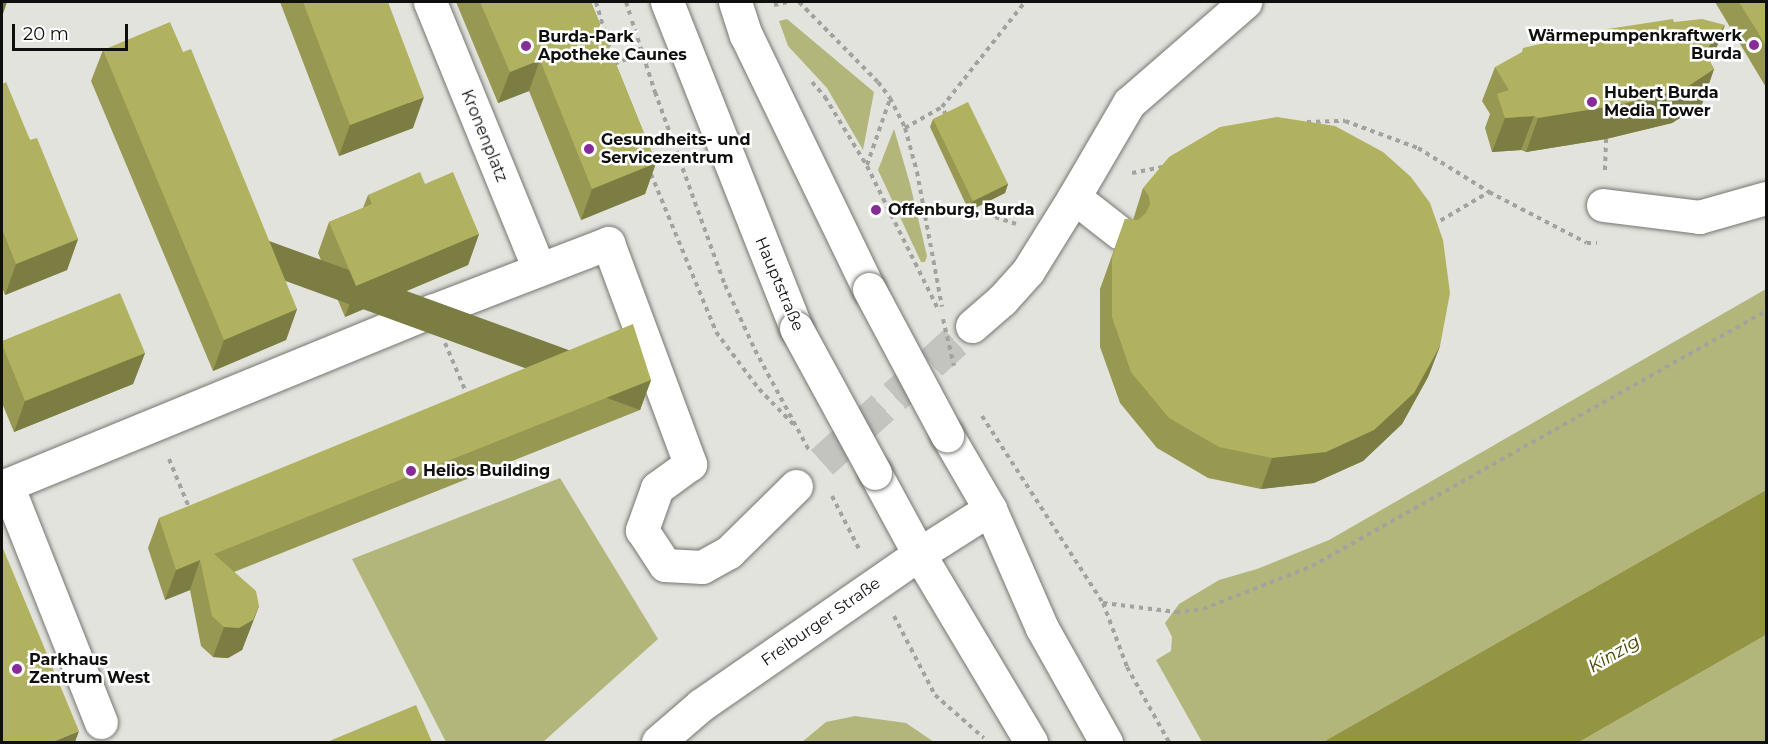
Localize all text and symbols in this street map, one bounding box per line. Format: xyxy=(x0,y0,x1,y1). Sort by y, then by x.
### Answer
scale bar xyxy=(15,12,130,50)
text: 20 m xyxy=(23,23,69,45)
place label: Wärmepumpenkraftwerk Burda xyxy=(1528,26,1742,64)
place label: Burda-Park Apotheke Caunes xyxy=(538,27,687,65)
marker: Wärmepumpenkraftwerk Burda xyxy=(1747,38,1761,52)
marker: Burda-Park Apotheke Caunes xyxy=(519,39,533,53)
place label: Hubert Burda Media Tower xyxy=(1604,83,1719,121)
street label: Kronenplatz xyxy=(457,87,511,185)
marker: Hubert Burda Media Tower xyxy=(1585,95,1599,109)
place label: Gesundheits- und Servicezentrum xyxy=(601,130,750,168)
marker: Gesundheits- und Servicezentrum xyxy=(582,142,596,156)
place label: Offenburg, Burda xyxy=(888,200,1035,220)
marker: Offenburg, Burda xyxy=(869,203,883,217)
street label: Hauptstraße xyxy=(751,234,807,334)
place label: Helios Building xyxy=(423,461,550,481)
marker: Helios Building xyxy=(404,464,418,478)
street label: Freiburger Straße xyxy=(758,574,884,670)
water label: Kinzig xyxy=(1584,631,1644,677)
place label: Parkhaus Zentrum West xyxy=(29,650,150,688)
marker: Parkhaus Zentrum West xyxy=(10,662,24,676)

